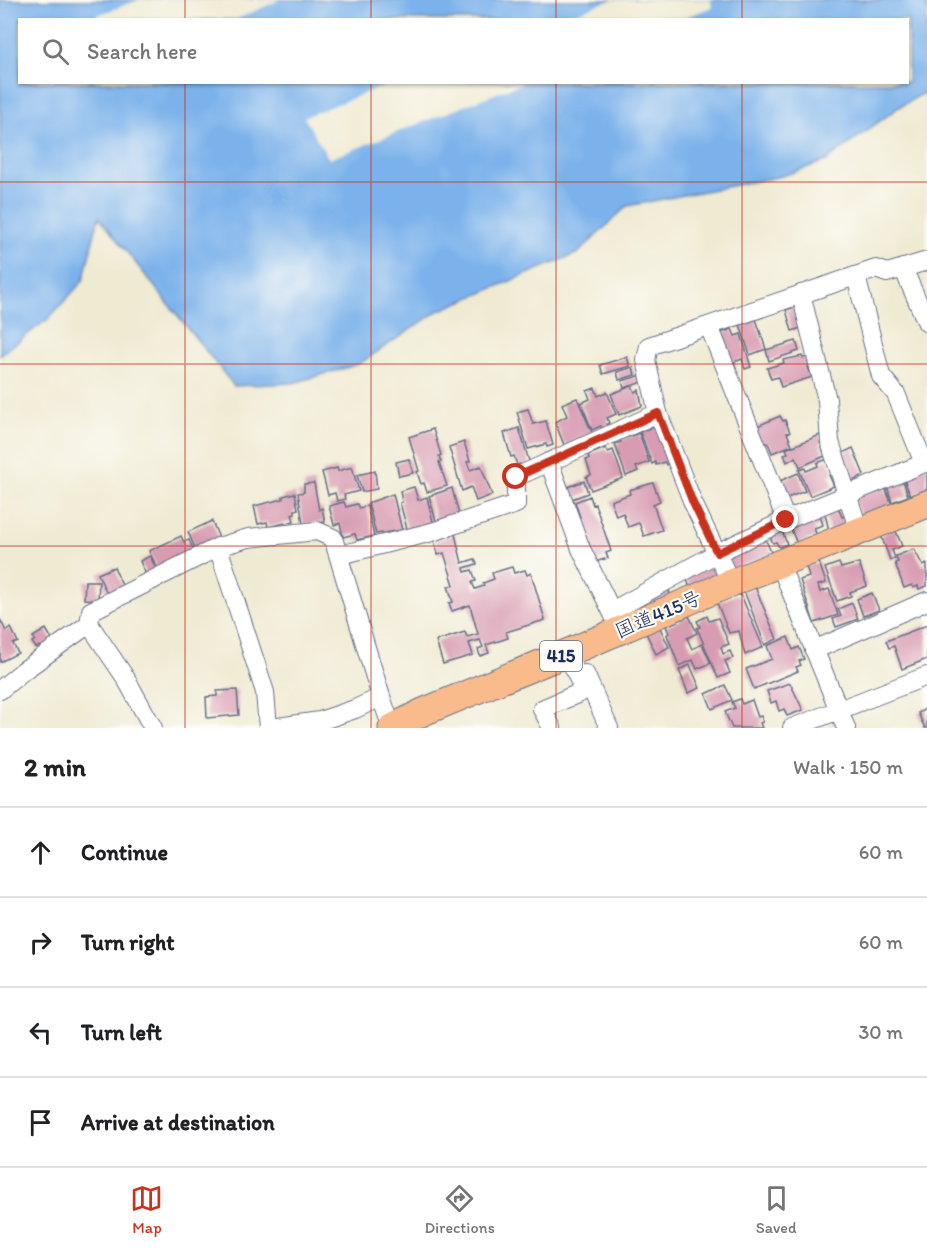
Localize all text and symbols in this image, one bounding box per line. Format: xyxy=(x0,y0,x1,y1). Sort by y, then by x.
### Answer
search box xyxy=(18,18,909,84)
icon: search xyxy=(39,35,72,68)
text: Search here xyxy=(87,38,197,65)
route start xyxy=(502,463,528,489)
route end xyxy=(772,506,798,532)
street label: 国道415号 xyxy=(611,585,705,643)
road number: 415 xyxy=(540,641,582,671)
text: 2 min xyxy=(24,751,86,783)
text: Walk · 150 m xyxy=(793,755,903,779)
icon: ahead xyxy=(24,836,57,869)
text: Continue xyxy=(81,839,168,866)
text: 60 m xyxy=(859,840,903,864)
icon: right xyxy=(24,926,57,959)
text: Turn right xyxy=(81,929,175,956)
text: 60 m xyxy=(859,930,903,954)
icon: left xyxy=(24,1016,57,1049)
text: Turn left xyxy=(81,1019,162,1046)
text: 30 m xyxy=(858,1020,903,1044)
icon: arrive xyxy=(24,1106,57,1139)
text: Arrive at destination xyxy=(81,1109,275,1136)
tab: Map xyxy=(130,1182,163,1237)
tab: Directions xyxy=(424,1182,495,1237)
tab: Saved xyxy=(756,1182,797,1237)

